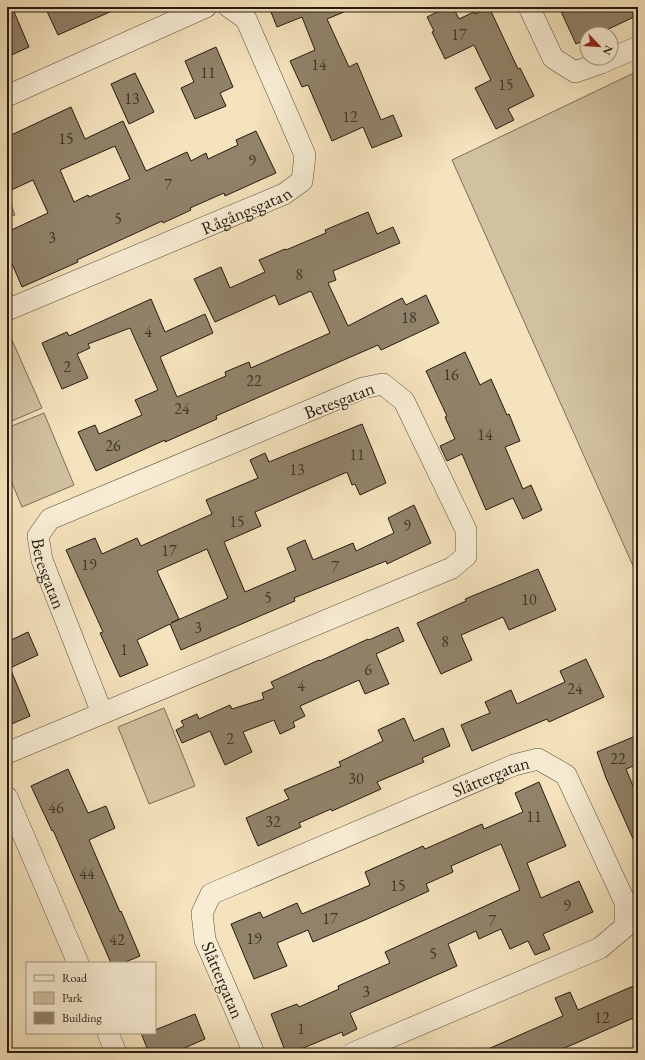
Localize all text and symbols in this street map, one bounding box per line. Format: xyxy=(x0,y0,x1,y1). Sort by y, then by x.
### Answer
house number: 17 xyxy=(451,24,467,45)
north arrow xyxy=(579,26,619,66)
text: N xyxy=(600,43,616,57)
house number: 14 xyxy=(311,54,327,75)
house number: 11 xyxy=(200,62,216,83)
house number: 15 xyxy=(498,74,514,95)
house number: 13 xyxy=(124,88,140,109)
house number: 12 xyxy=(342,106,358,127)
house number: 15 xyxy=(58,128,74,149)
house number: 9 xyxy=(248,150,256,171)
house number: 7 xyxy=(164,174,172,195)
street label: Rågångsgatan xyxy=(197,181,296,239)
house number: 5 xyxy=(114,208,122,229)
house number: 3 xyxy=(48,227,56,248)
house number: 8 xyxy=(295,264,303,285)
house number: 18 xyxy=(401,307,417,328)
house number: 4 xyxy=(144,321,152,342)
house number: 2 xyxy=(63,356,71,377)
house number: 16 xyxy=(443,364,459,385)
house number: 22 xyxy=(246,370,262,391)
street label: Betesgatan xyxy=(301,376,378,424)
house number: 24 xyxy=(174,398,190,419)
house number: 14 xyxy=(477,424,493,445)
house number: 26 xyxy=(105,435,121,456)
house number: 11 xyxy=(349,444,365,465)
house number: 13 xyxy=(289,459,305,480)
house number: 15 xyxy=(229,511,245,532)
house number: 9 xyxy=(403,515,411,536)
street label: Betesgatan xyxy=(27,536,72,613)
house number: 17 xyxy=(161,540,177,561)
house number: 19 xyxy=(81,554,97,575)
house number: 7 xyxy=(331,556,339,577)
house number: 5 xyxy=(264,587,272,608)
house number: 10 xyxy=(521,589,537,610)
house number: 3 xyxy=(194,617,202,638)
house number: 8 xyxy=(441,631,449,652)
house number: 1 xyxy=(120,639,128,660)
house number: 6 xyxy=(364,659,372,680)
house number: 4 xyxy=(297,675,305,696)
house number: 24 xyxy=(567,678,583,699)
house number: 2 xyxy=(226,728,234,749)
house number: 22 xyxy=(610,748,626,769)
street label: Slåttergatan xyxy=(448,750,532,802)
house number: 30 xyxy=(348,768,364,789)
house number: 46 xyxy=(48,797,64,818)
house number: 11 xyxy=(526,806,542,827)
house number: 32 xyxy=(265,811,281,832)
house number: 44 xyxy=(79,863,95,884)
house number: 15 xyxy=(390,875,406,896)
house number: 9 xyxy=(563,895,571,916)
house number: 17 xyxy=(322,908,338,929)
house number: 7 xyxy=(488,910,496,931)
house number: 19 xyxy=(246,928,262,949)
house number: 42 xyxy=(109,929,125,950)
street label: Slåttergatan xyxy=(196,938,250,1022)
house number: 5 xyxy=(429,943,437,964)
legend xyxy=(26,962,156,1034)
text: Road xyxy=(62,970,88,986)
house number: 3 xyxy=(362,981,370,1002)
text: Park xyxy=(62,990,83,1006)
house number: 12 xyxy=(594,1007,610,1028)
text: Building xyxy=(62,1010,103,1026)
house number: 1 xyxy=(297,1018,305,1039)

